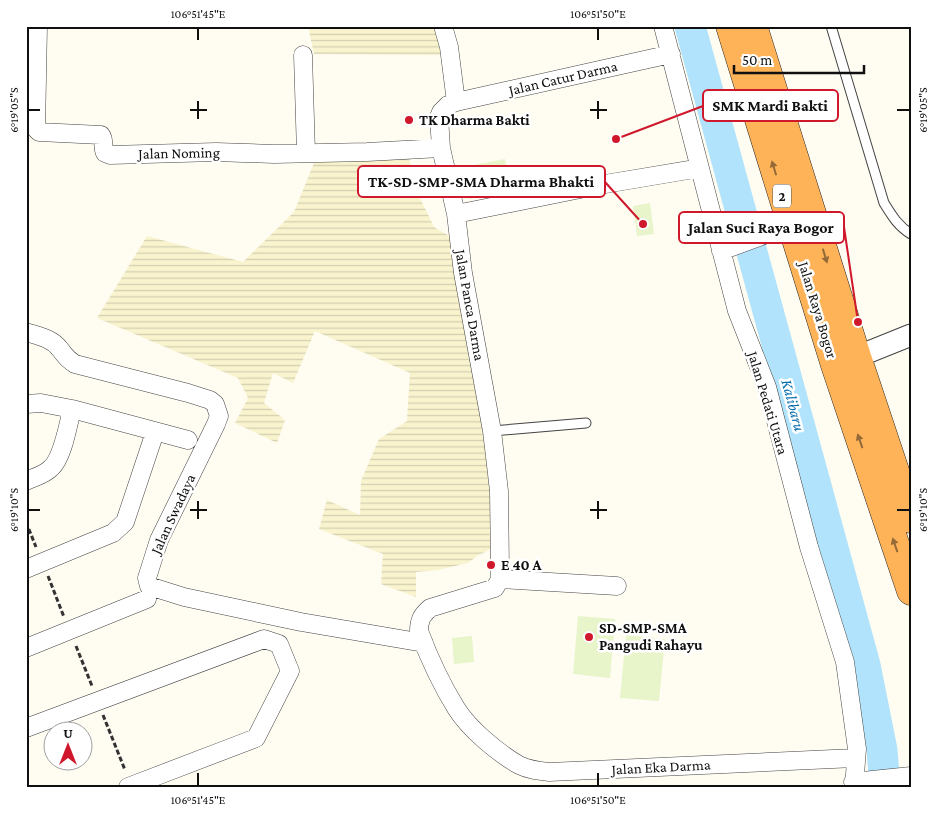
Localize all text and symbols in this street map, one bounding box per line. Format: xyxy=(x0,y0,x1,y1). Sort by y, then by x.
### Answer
text: 106°51'45"E xyxy=(171,7,226,21)
text: 106°51'50"E xyxy=(570,7,626,21)
scale bar xyxy=(734,42,864,74)
text: 50 m xyxy=(742,52,772,68)
street label: Jalan Catur Darma xyxy=(505,58,619,100)
text: 6°19'05"S xyxy=(7,87,21,133)
text: 6°19'05"S xyxy=(916,87,930,133)
callout: SMK Mardi Bakti xyxy=(703,90,838,121)
text: SMK Mardi Bakti xyxy=(712,97,828,114)
place label: TK Dharma Bakti xyxy=(419,112,530,128)
marker: TK Dharma Bakti xyxy=(403,114,415,126)
street label: Jalan Noming xyxy=(136,144,220,163)
one-way arrow xyxy=(770,161,777,176)
callout: TK-SD-SMP-SMA Dharma Bhakti xyxy=(358,166,605,197)
text: TK-SD-SMP-SMA Dharma Bhakti xyxy=(368,173,595,190)
road number: 2 xyxy=(773,185,791,208)
callout: Jalan Suci Raya Bogor xyxy=(679,212,844,243)
text: Jalan Suci Raya Bogor xyxy=(686,219,835,236)
street label: Jalan Panca Darma xyxy=(451,246,488,362)
one-way arrow xyxy=(822,249,830,264)
street label: Jalan Raya Bogor xyxy=(794,258,841,361)
street label: Jalan Pedati Utara xyxy=(743,348,791,457)
water label: Kalibaru xyxy=(778,377,809,433)
one-way arrow xyxy=(856,433,863,448)
street label: Jalan Swadaya xyxy=(147,471,199,559)
text: 6°19'10"S xyxy=(7,488,21,532)
text: 6°19'10"S xyxy=(916,488,930,532)
one-way arrow xyxy=(891,537,898,552)
place label: E 40 A xyxy=(501,557,542,573)
marker: E 40 A xyxy=(485,559,497,571)
place label: SD-SMP-SMA Pangudi Rahayu xyxy=(599,620,703,653)
marker: SD-SMP-SMA Pangudi Rahayu xyxy=(583,631,595,643)
north arrow xyxy=(42,720,92,770)
text: U xyxy=(63,725,73,741)
street label: Jalan Eka Darma xyxy=(609,756,711,779)
text: 106°51'45"E xyxy=(171,793,226,807)
text: 106°51'50"E xyxy=(570,793,626,807)

